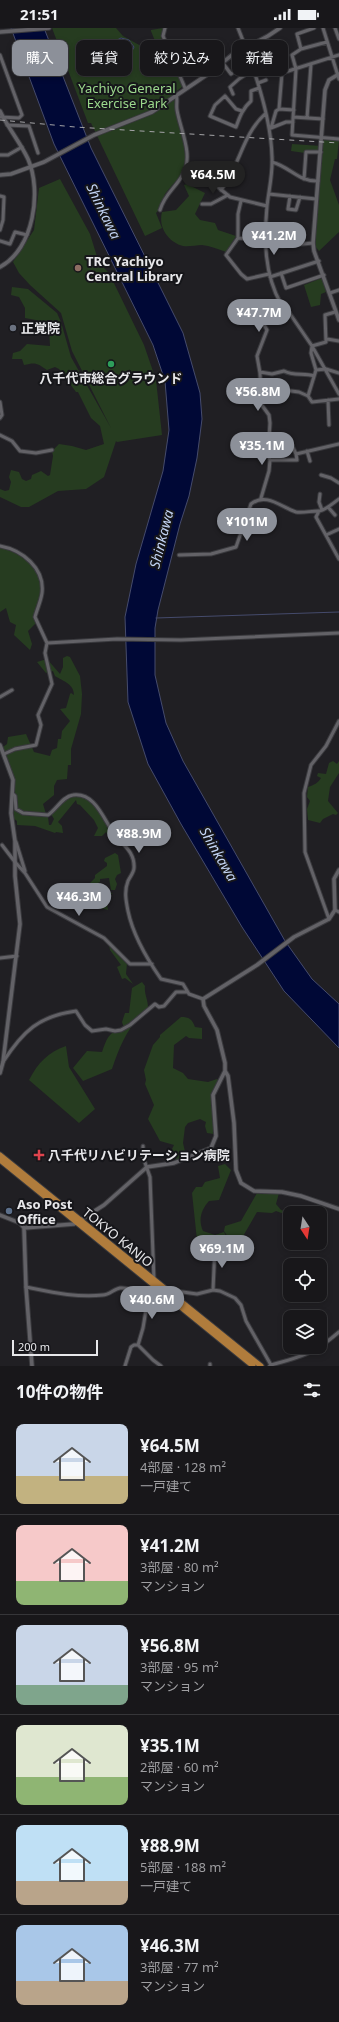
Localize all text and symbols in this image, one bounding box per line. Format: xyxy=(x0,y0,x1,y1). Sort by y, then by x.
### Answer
text: 21:51 xyxy=(20,4,59,24)
chip: 購入 xyxy=(12,40,68,76)
chip: 賃貸 xyxy=(76,40,132,76)
chip: 絞り込み xyxy=(140,40,224,76)
chip: 新着 xyxy=(232,40,288,76)
park label: Yachiyo General Exercise Park xyxy=(78,79,176,112)
pin: ¥64.5M xyxy=(180,161,246,195)
text: ¥64.5M xyxy=(190,165,236,183)
water label: Shinkawa xyxy=(82,180,126,242)
pin: ¥41.2M xyxy=(241,222,307,256)
text: ¥41.2M xyxy=(251,226,297,244)
place label: TRC Yachiyo Central Library xyxy=(86,252,183,285)
marker: TRC Yachiyo Central Library xyxy=(73,263,83,273)
pin: ¥47.7M xyxy=(226,299,292,333)
text: ¥47.7M xyxy=(236,303,282,321)
place label: 正覚院 xyxy=(21,319,60,337)
marker: 正覚院 xyxy=(8,323,18,333)
marker: 八千代市総合グラウンド xyxy=(106,359,116,369)
place label: 八千代市総合グラウンド xyxy=(39,369,183,387)
pin: ¥56.8M xyxy=(225,378,291,412)
text: ¥56.8M xyxy=(235,382,281,400)
pin: ¥35.1M xyxy=(229,432,295,466)
text: ¥35.1M xyxy=(239,436,285,454)
water label: Shinkawa xyxy=(145,508,177,570)
pin: ¥101M xyxy=(219,508,275,542)
text: ¥101M xyxy=(226,512,268,530)
pin: ¥88.9M xyxy=(106,820,172,854)
water label: Shinkawa xyxy=(196,823,242,885)
text: ¥88.9M xyxy=(116,824,162,842)
pin: ¥46.3M xyxy=(46,883,112,917)
text: ¥46.3M xyxy=(56,887,102,905)
place label: 八千代リハビリテーション病院 xyxy=(48,1146,230,1164)
marker: 八千代リハビリテーション病院 xyxy=(33,1149,45,1161)
place label: Aso Post Office xyxy=(17,1195,73,1228)
street label: TOKYO KANJO xyxy=(79,1203,157,1271)
marker: Aso Post Office xyxy=(4,1206,14,1216)
north arrow xyxy=(283,1206,327,1250)
map controls xyxy=(283,1206,327,1354)
pin: ¥69.1M xyxy=(189,1235,255,1269)
text: ¥69.1M xyxy=(199,1239,245,1257)
button: locate xyxy=(283,1258,327,1302)
pin: ¥40.6M xyxy=(119,1286,185,1320)
text: ¥40.6M xyxy=(129,1290,175,1308)
button: layers xyxy=(283,1310,327,1354)
scale bar xyxy=(12,1338,98,1357)
text: 200 m xyxy=(18,1339,50,1354)
icon: filters xyxy=(301,1379,323,1401)
text: 10件の物件 xyxy=(16,1380,103,1403)
text: ¥64.5M xyxy=(140,1434,200,1457)
icon: home xyxy=(48,1440,96,1488)
text: 4部屋 · 128 m² xyxy=(140,1458,226,1476)
text: 一戸建て xyxy=(140,1477,192,1495)
text: ¥41.2M xyxy=(140,1534,200,1557)
icon: home xyxy=(48,1541,96,1589)
text: 3部屋 · 80 m² xyxy=(140,1558,219,1576)
text: マンション xyxy=(140,1577,205,1595)
text: ¥56.8M xyxy=(140,1634,200,1657)
icon: home xyxy=(48,1641,96,1689)
text: 3部屋 · 95 m² xyxy=(140,1658,219,1676)
text: マンション xyxy=(140,1677,205,1695)
text: ¥35.1M xyxy=(140,1734,200,1757)
icon: home xyxy=(48,1741,96,1789)
text: 2部屋 · 60 m² xyxy=(140,1758,219,1776)
text: マンション xyxy=(140,1777,205,1795)
text: ¥88.9M xyxy=(140,1834,200,1857)
icon: home xyxy=(48,1841,96,1889)
text: 5部屋 · 188 m² xyxy=(140,1858,226,1876)
text: 一戸建て xyxy=(140,1877,192,1895)
text: ¥46.3M xyxy=(140,1934,200,1957)
icon: home xyxy=(48,1941,96,1989)
text: 3部屋 · 77 m² xyxy=(140,1958,219,1976)
text: マンション xyxy=(140,1977,205,1995)

